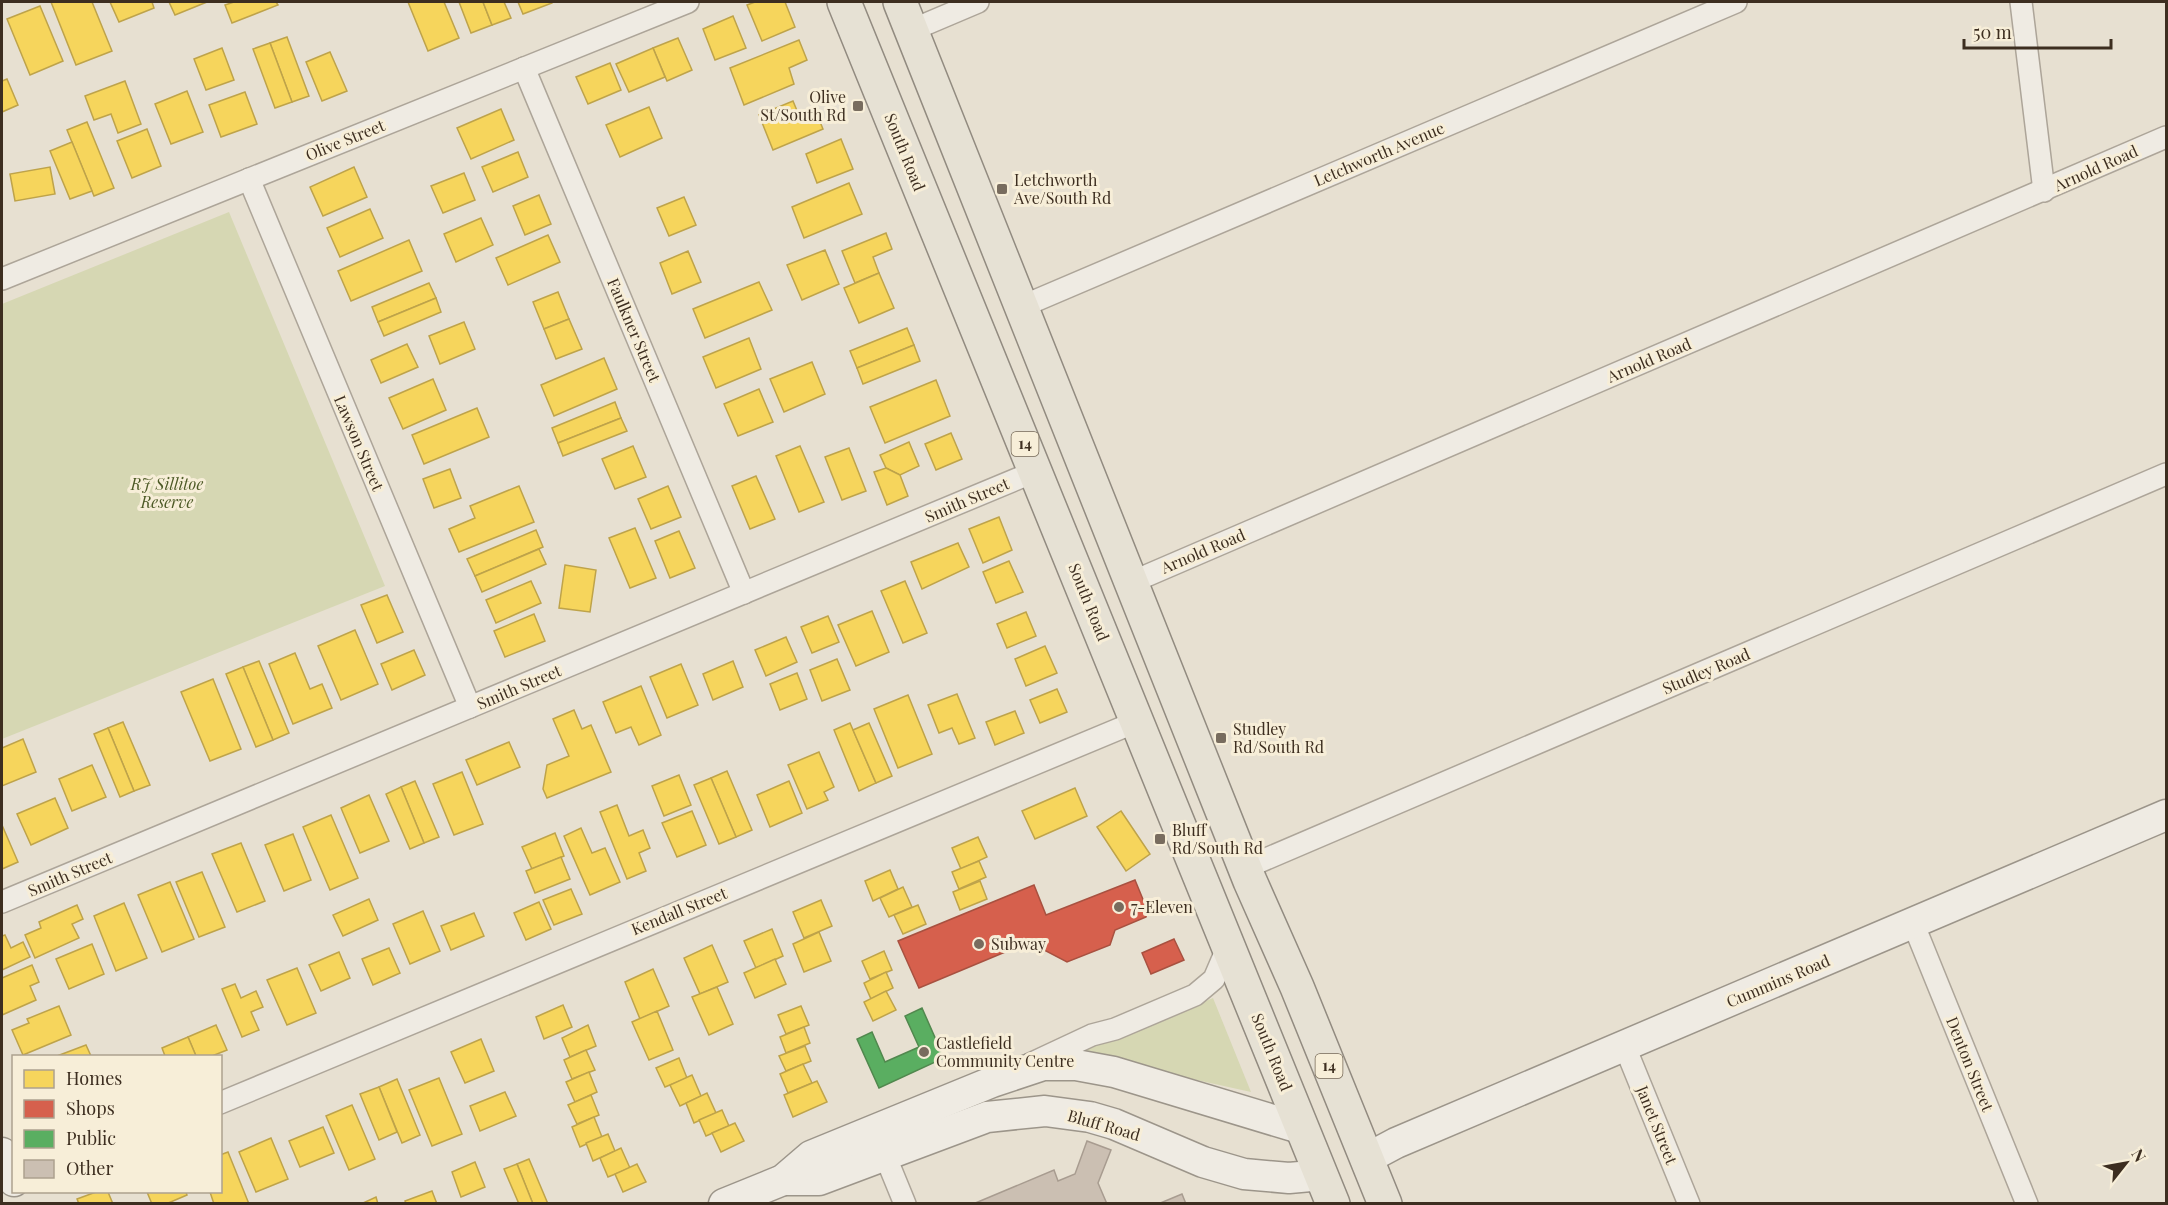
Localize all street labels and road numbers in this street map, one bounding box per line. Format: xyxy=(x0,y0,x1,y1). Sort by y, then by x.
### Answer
street label: South Road xyxy=(880,110,931,194)
street label: Olive Street xyxy=(302,114,388,165)
street label: Letchworth Avenue xyxy=(1310,117,1447,190)
street label: Arnold Road xyxy=(2050,140,2141,196)
street label: Faulkner Street xyxy=(603,275,666,385)
street label: Arnold Road xyxy=(1603,332,1694,387)
street label: Lawson Street xyxy=(330,392,389,494)
road number: 14 xyxy=(1012,432,1038,456)
street label: Smith Street xyxy=(921,472,1012,527)
street label: Arnold Road xyxy=(1157,523,1248,578)
street label: South Road xyxy=(1064,560,1115,644)
street label: Studley Road xyxy=(1659,643,1753,698)
street label: Smith Street xyxy=(473,659,564,714)
street label: Smith Street xyxy=(24,846,115,901)
street label: Kendall Street xyxy=(628,882,730,939)
street label: Cummins Road xyxy=(1723,949,1833,1012)
street label: South Road xyxy=(1247,1010,1298,1094)
street label: Denton Street xyxy=(1942,1013,1999,1114)
road number: 14 xyxy=(1316,1054,1342,1078)
street label: Janet Street xyxy=(1632,1082,1683,1167)
street label: Bluff Road xyxy=(1065,1104,1143,1145)

